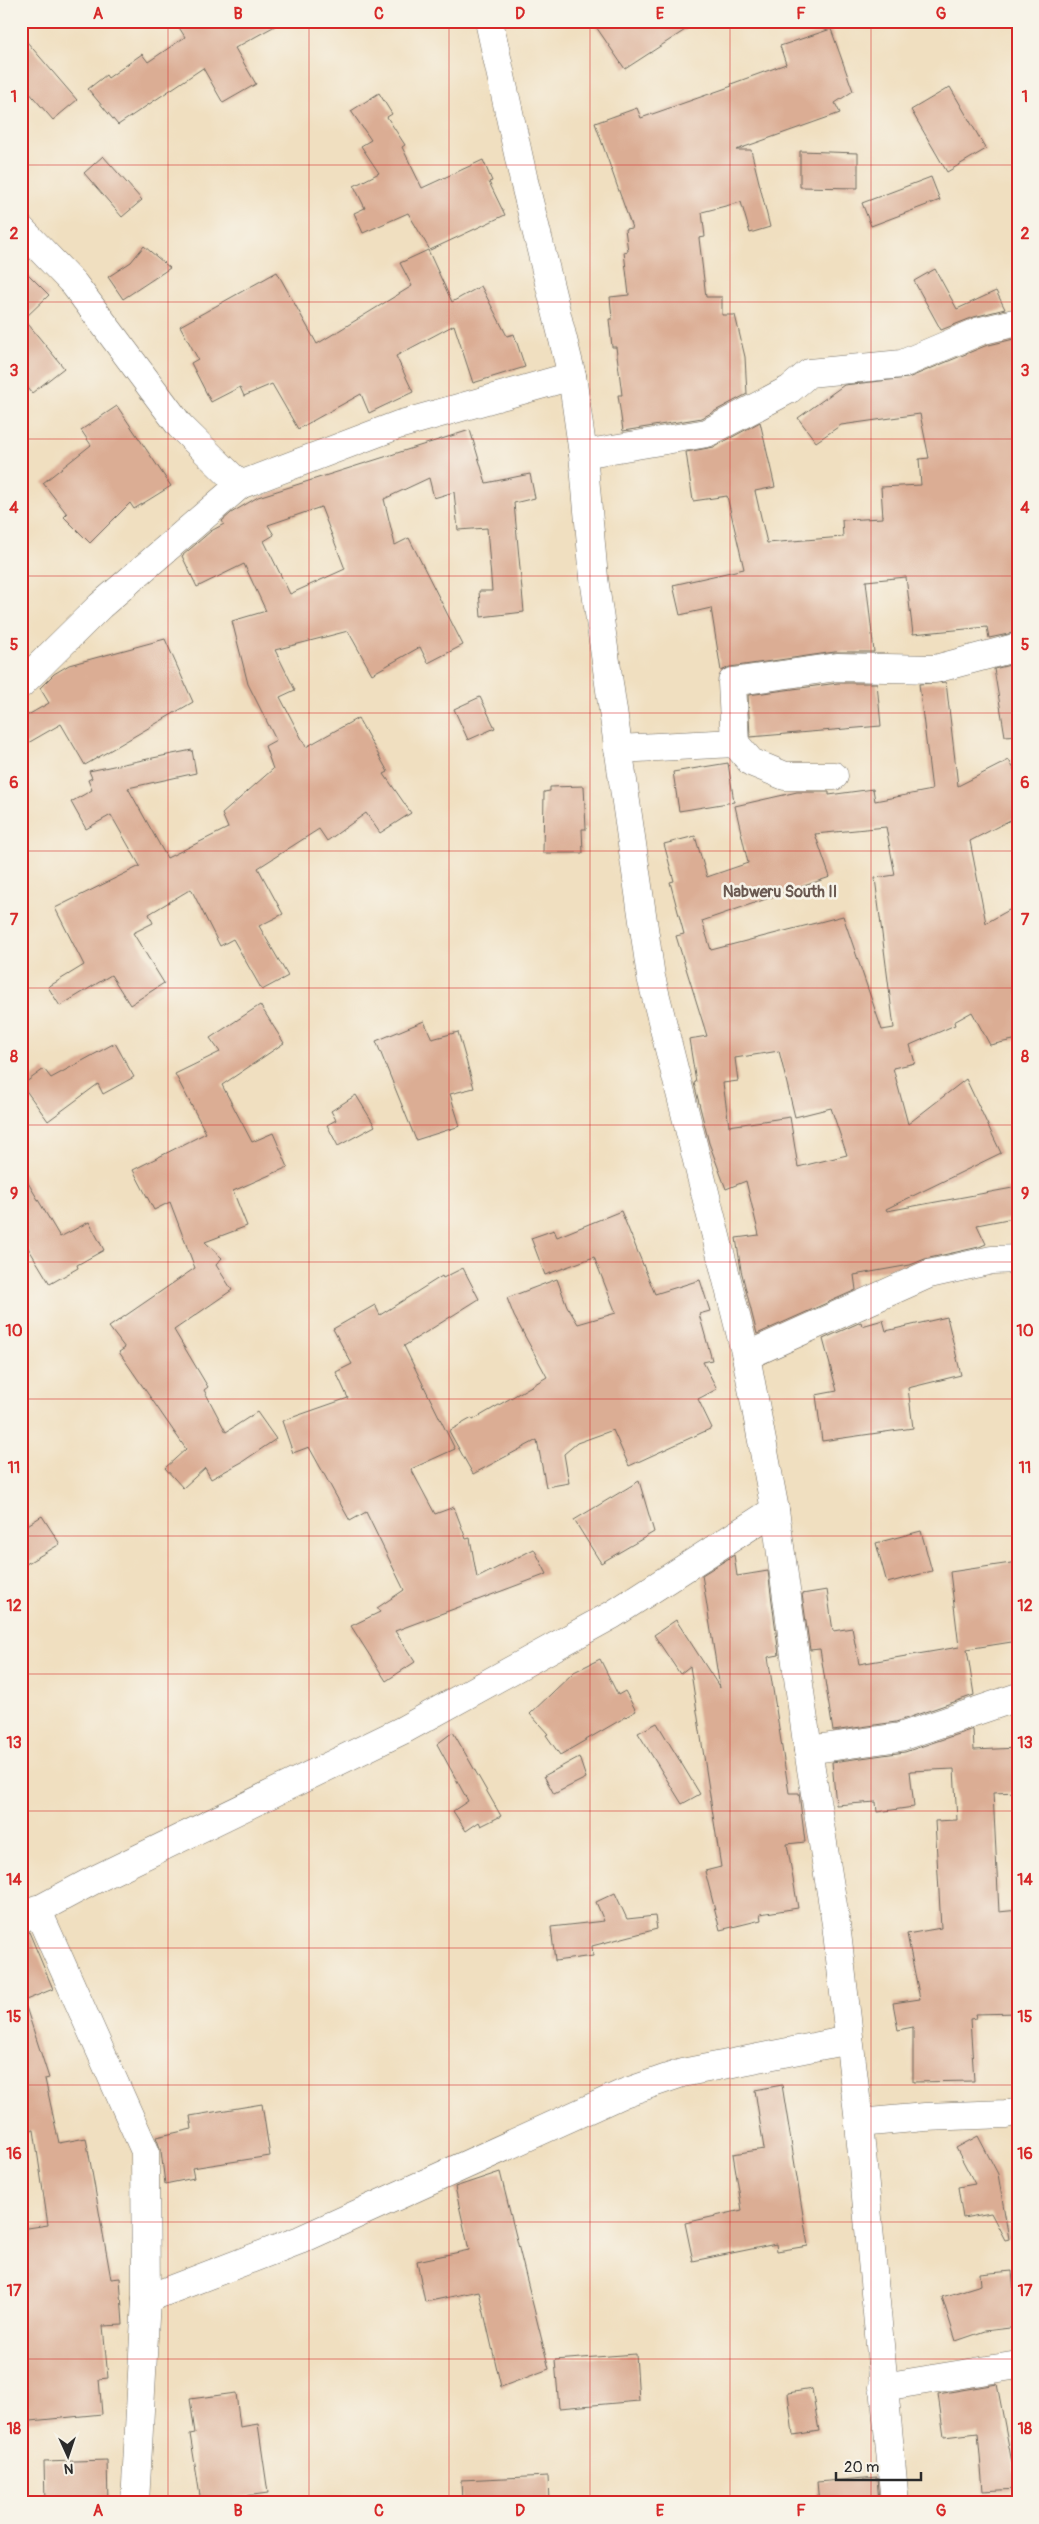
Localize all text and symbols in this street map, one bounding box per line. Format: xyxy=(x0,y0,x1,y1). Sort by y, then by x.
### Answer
text: A xyxy=(93,4,104,24)
text: B xyxy=(233,4,243,24)
text: C xyxy=(374,4,384,24)
text: D xyxy=(515,4,525,24)
text: E xyxy=(656,4,665,24)
text: F xyxy=(796,4,806,24)
text: G xyxy=(936,4,947,24)
text: 1 xyxy=(11,87,17,107)
text: 1 xyxy=(1022,87,1028,107)
text: 2 xyxy=(10,224,19,244)
text: 2 xyxy=(1021,224,1030,244)
text: 3 xyxy=(10,361,19,381)
text: 3 xyxy=(1021,361,1030,381)
text: 4 xyxy=(9,498,19,518)
text: 4 xyxy=(1020,498,1030,518)
text: 5 xyxy=(10,635,19,655)
text: 5 xyxy=(1021,635,1030,655)
text: 6 xyxy=(9,773,19,793)
text: 6 xyxy=(1020,773,1030,793)
district label: Nabweru South II xyxy=(723,882,837,902)
text: 7 xyxy=(10,910,19,930)
text: 7 xyxy=(1021,910,1030,930)
text: 8 xyxy=(10,1047,18,1067)
text: 8 xyxy=(1021,1047,1029,1067)
text: 9 xyxy=(10,1184,18,1204)
text: 9 xyxy=(1021,1184,1029,1204)
text: 10 xyxy=(5,1321,23,1341)
text: 10 xyxy=(1016,1321,1034,1341)
text: 11 xyxy=(8,1458,20,1478)
text: 11 xyxy=(1019,1458,1031,1478)
text: 12 xyxy=(6,1596,22,1616)
text: 12 xyxy=(1017,1596,1033,1616)
text: 13 xyxy=(6,1733,22,1753)
text: 13 xyxy=(1017,1733,1033,1753)
text: 14 xyxy=(6,1870,22,1890)
text: 14 xyxy=(1017,1870,1033,1890)
text: 15 xyxy=(7,2007,22,2027)
text: 15 xyxy=(1018,2007,1033,2027)
text: 16 xyxy=(6,2144,22,2164)
text: 16 xyxy=(1017,2144,1033,2164)
text: 17 xyxy=(7,2281,22,2301)
text: 17 xyxy=(1018,2281,1033,2301)
text: 18 xyxy=(7,2419,21,2439)
text: 18 xyxy=(1018,2419,1032,2439)
north arrow xyxy=(42,2432,92,2482)
scale bar xyxy=(836,2449,922,2481)
text: 20 m xyxy=(844,2458,879,2477)
text: N xyxy=(63,2460,74,2477)
text: A xyxy=(93,2501,104,2521)
text: B xyxy=(233,2501,243,2521)
text: C xyxy=(374,2501,384,2521)
text: D xyxy=(515,2501,525,2521)
text: E xyxy=(656,2501,665,2521)
text: F xyxy=(796,2501,806,2521)
text: G xyxy=(936,2501,947,2521)

